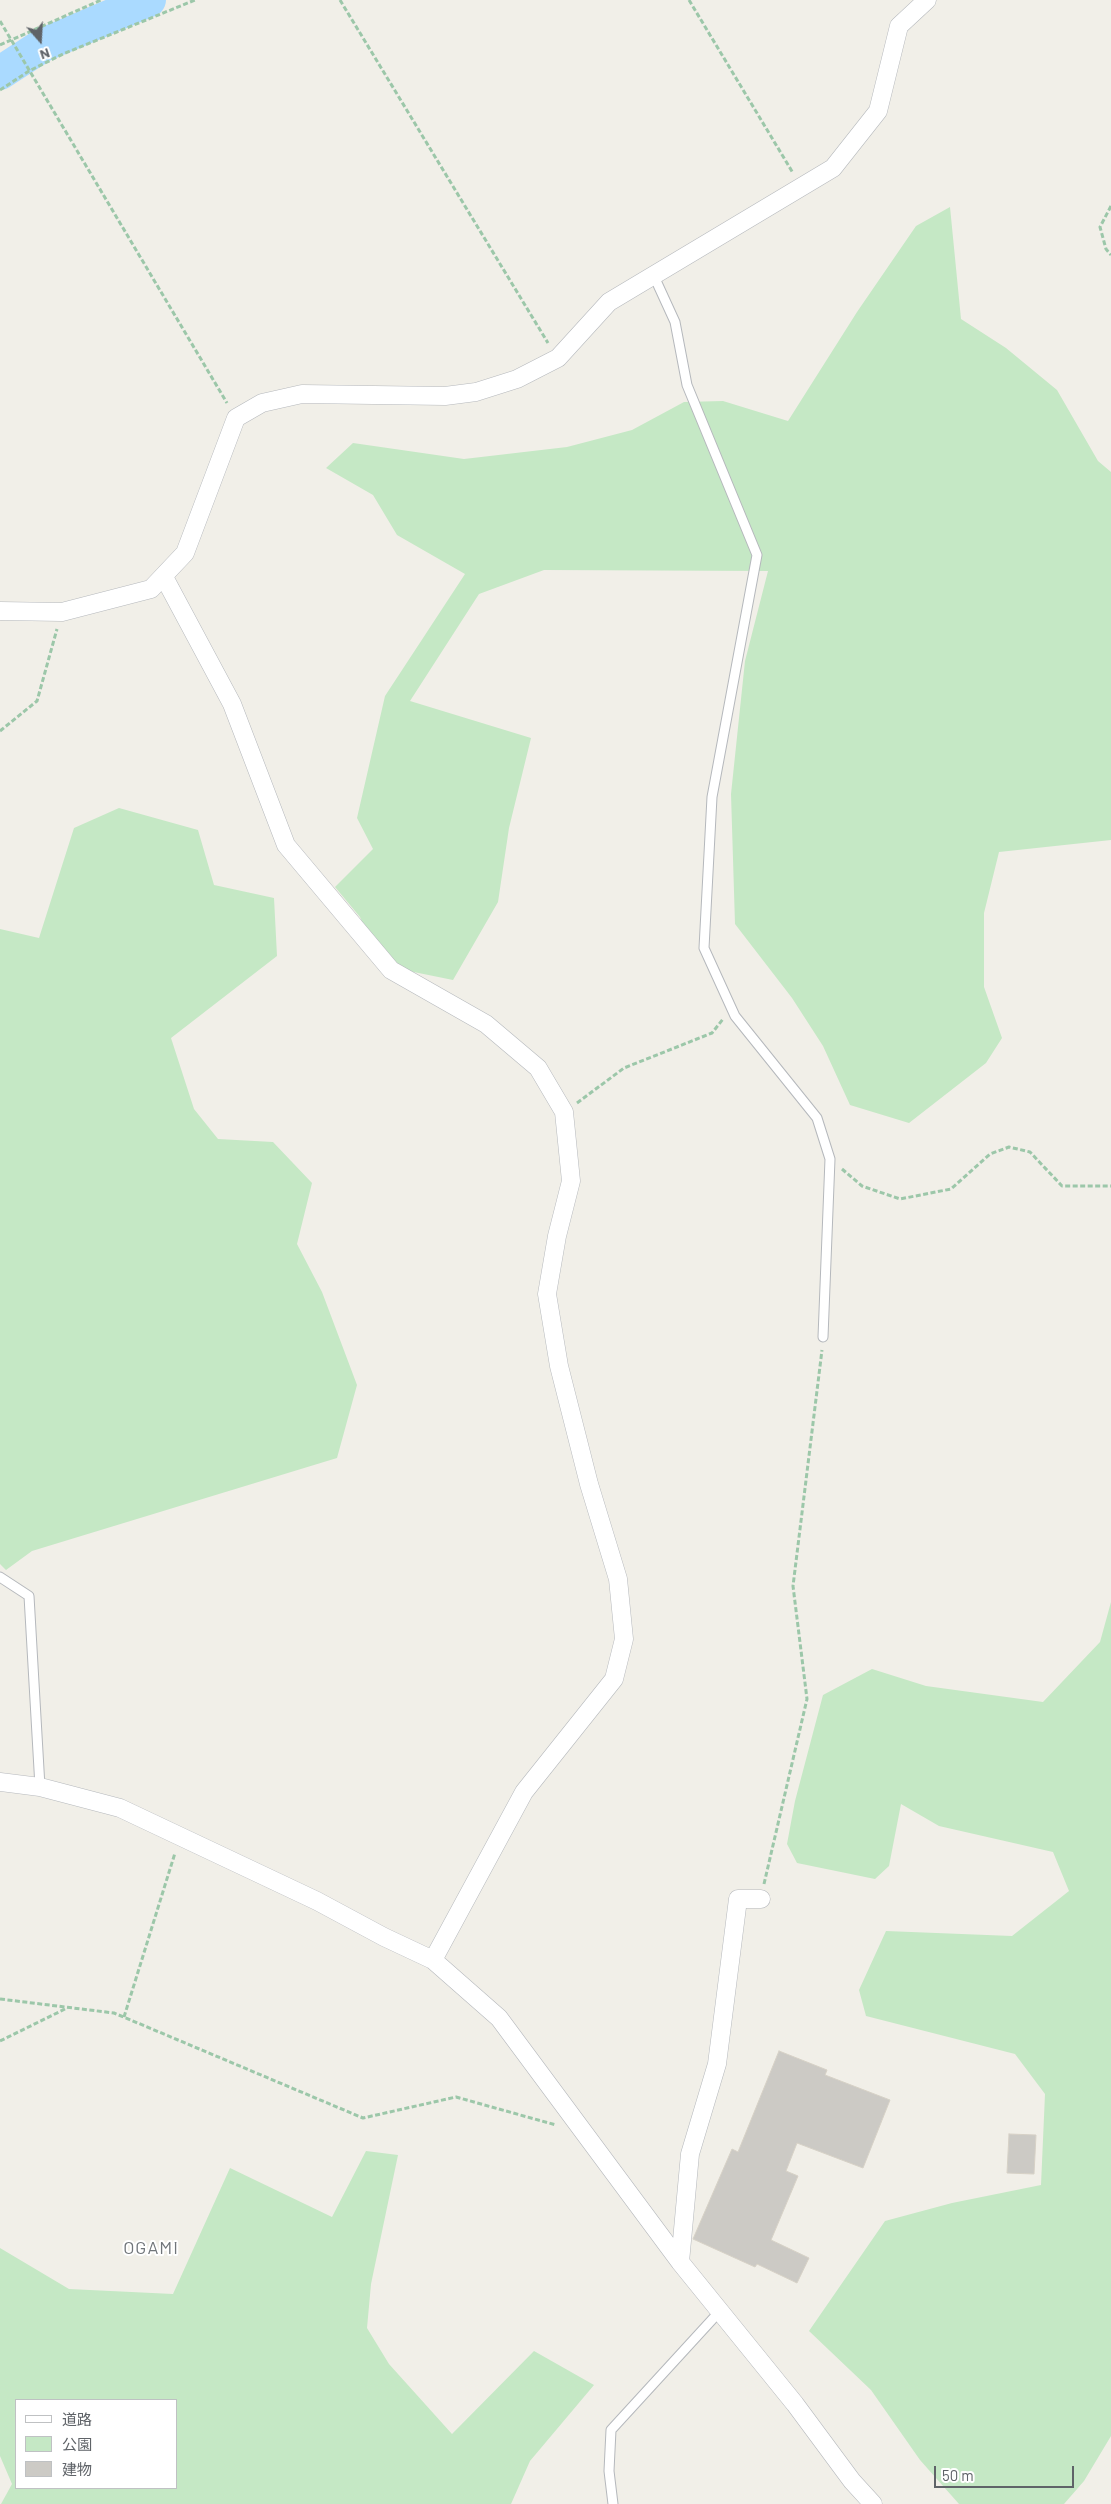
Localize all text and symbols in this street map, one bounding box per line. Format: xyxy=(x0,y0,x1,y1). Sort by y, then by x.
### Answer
north arrow xyxy=(15,15,65,65)
text: N xyxy=(38,45,52,64)
district label: OGAMI xyxy=(123,2237,179,2259)
legend xyxy=(15,2399,178,2489)
text: 道路 xyxy=(62,2410,92,2428)
text: 公園 xyxy=(62,2435,92,2453)
scale bar xyxy=(936,2456,1076,2488)
text: 建物 xyxy=(62,2460,92,2478)
text: 50 m xyxy=(942,2466,974,2484)

